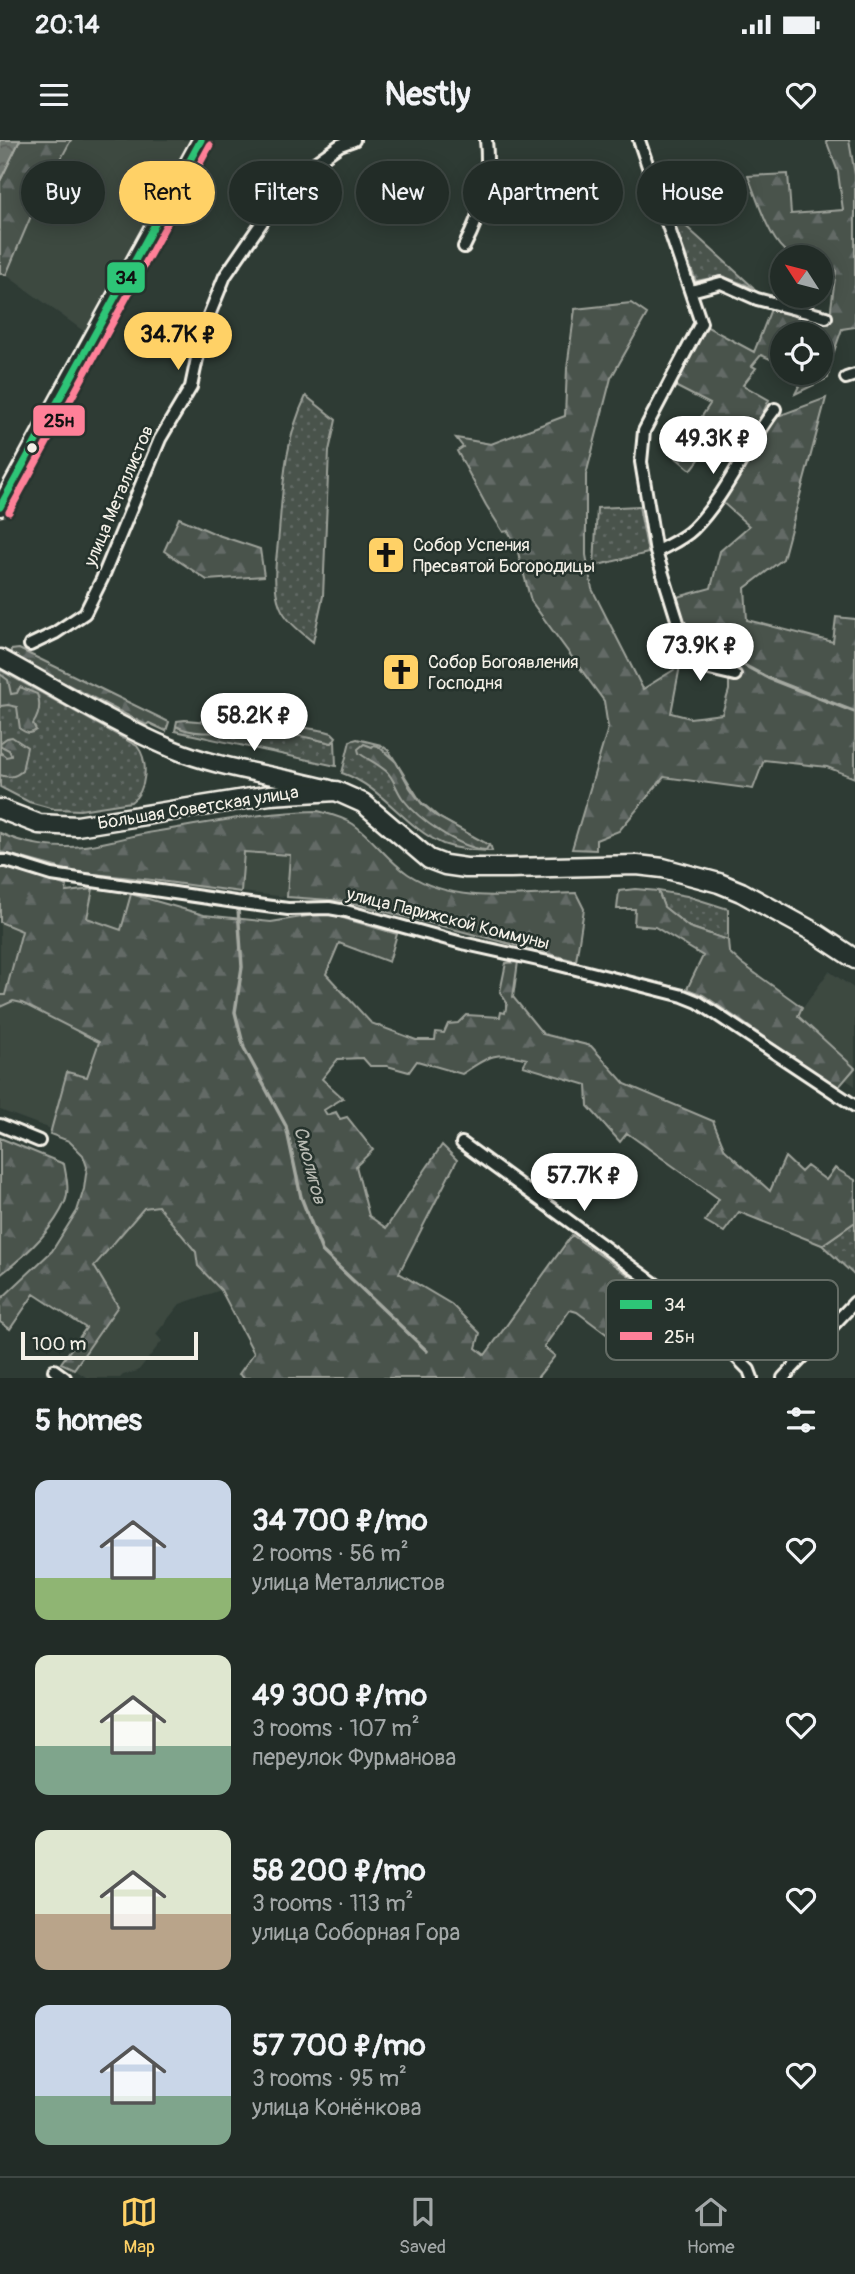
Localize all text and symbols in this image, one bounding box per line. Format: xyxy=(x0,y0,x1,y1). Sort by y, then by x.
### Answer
text: 20:14 xyxy=(35,9,99,41)
text: Nestly xyxy=(385,75,470,115)
icon: menu xyxy=(35,76,73,114)
icon: heart xyxy=(782,76,820,114)
chip: Buy xyxy=(21,161,105,224)
chip: Rent xyxy=(119,161,215,224)
chip: Filters xyxy=(229,161,342,224)
chip: New xyxy=(356,161,449,224)
chip: Apartment xyxy=(463,161,623,224)
chip: House xyxy=(637,161,747,224)
north arrow xyxy=(770,245,833,308)
map controls xyxy=(770,245,833,385)
line badge: 34 xyxy=(106,261,146,294)
text: 34 xyxy=(115,266,137,290)
pin: 34.7K ₽ xyxy=(113,313,243,372)
text: 34.7K ₽ xyxy=(140,320,216,349)
button: locate xyxy=(770,322,833,385)
line badge: 25н xyxy=(32,404,86,437)
text: 25н xyxy=(44,409,74,433)
pin: 49.3K ₽ xyxy=(648,416,778,476)
street label: улица Металлистов xyxy=(78,422,159,571)
text: 49.3K ₽ xyxy=(675,424,751,453)
unlabelled marker xyxy=(25,441,39,455)
church icon: Собор Успения Пресвятой Богородицы xyxy=(365,534,407,576)
place label: Собор Успения Пресвятой Богородицы xyxy=(413,534,595,578)
pin: 73.9K ₽ xyxy=(635,624,765,683)
text: 73.9K ₽ xyxy=(663,631,737,660)
church icon: Собор Богоявления Господня xyxy=(380,651,422,693)
place label: Собор Богоявления Господня xyxy=(428,651,579,695)
pin: 58.2K ₽ xyxy=(189,694,319,753)
text: 58.2K ₽ xyxy=(217,701,291,730)
street label: Большая Советская улица xyxy=(96,781,300,835)
street label: улица Парижской Коммуны xyxy=(343,882,552,955)
water label: Смолигов xyxy=(288,1124,332,1207)
pin: 57.7K ₽ xyxy=(519,1154,649,1213)
text: 57.7K ₽ xyxy=(547,1161,621,1190)
legend xyxy=(606,1280,838,1360)
text: 34 xyxy=(664,1293,686,1317)
text: 25н xyxy=(664,1325,694,1349)
scale bar xyxy=(21,1329,198,1361)
text: 100 m xyxy=(32,1332,86,1356)
icon: filters xyxy=(782,1401,820,1439)
text: 5 homes xyxy=(35,1402,142,1439)
text: 34 700 ₽/mo xyxy=(252,1502,428,1539)
icon: home xyxy=(91,1508,175,1592)
icon: heart xyxy=(782,1531,820,1569)
text: 2 rooms · 56 m² xyxy=(252,1539,409,1568)
text: улица Металлистов xyxy=(252,1568,445,1597)
text: 49 300 ₽/mo xyxy=(252,1677,427,1714)
icon: home xyxy=(91,1683,175,1767)
icon: heart xyxy=(782,1706,820,1744)
text: 3 rooms · 107 m² xyxy=(252,1714,420,1743)
text: переулок Фурманова xyxy=(252,1743,456,1772)
text: 58 200 ₽/mo xyxy=(252,1852,426,1889)
icon: home xyxy=(91,1858,175,1942)
icon: heart xyxy=(782,1881,820,1919)
text: 3 rooms · 113 m² xyxy=(252,1889,413,1918)
text: улица Соборная Гора xyxy=(252,1918,460,1947)
text: 57 700 ₽/mo xyxy=(252,2027,426,2064)
icon: home xyxy=(91,2033,175,2117)
icon: heart xyxy=(782,2056,820,2094)
text: 3 rooms · 95 m² xyxy=(252,2064,407,2093)
text: улица Конёнкова xyxy=(252,2093,421,2122)
tab: Map xyxy=(120,2193,158,2259)
tab: Saved xyxy=(399,2193,446,2259)
tab: Home xyxy=(687,2193,735,2259)

